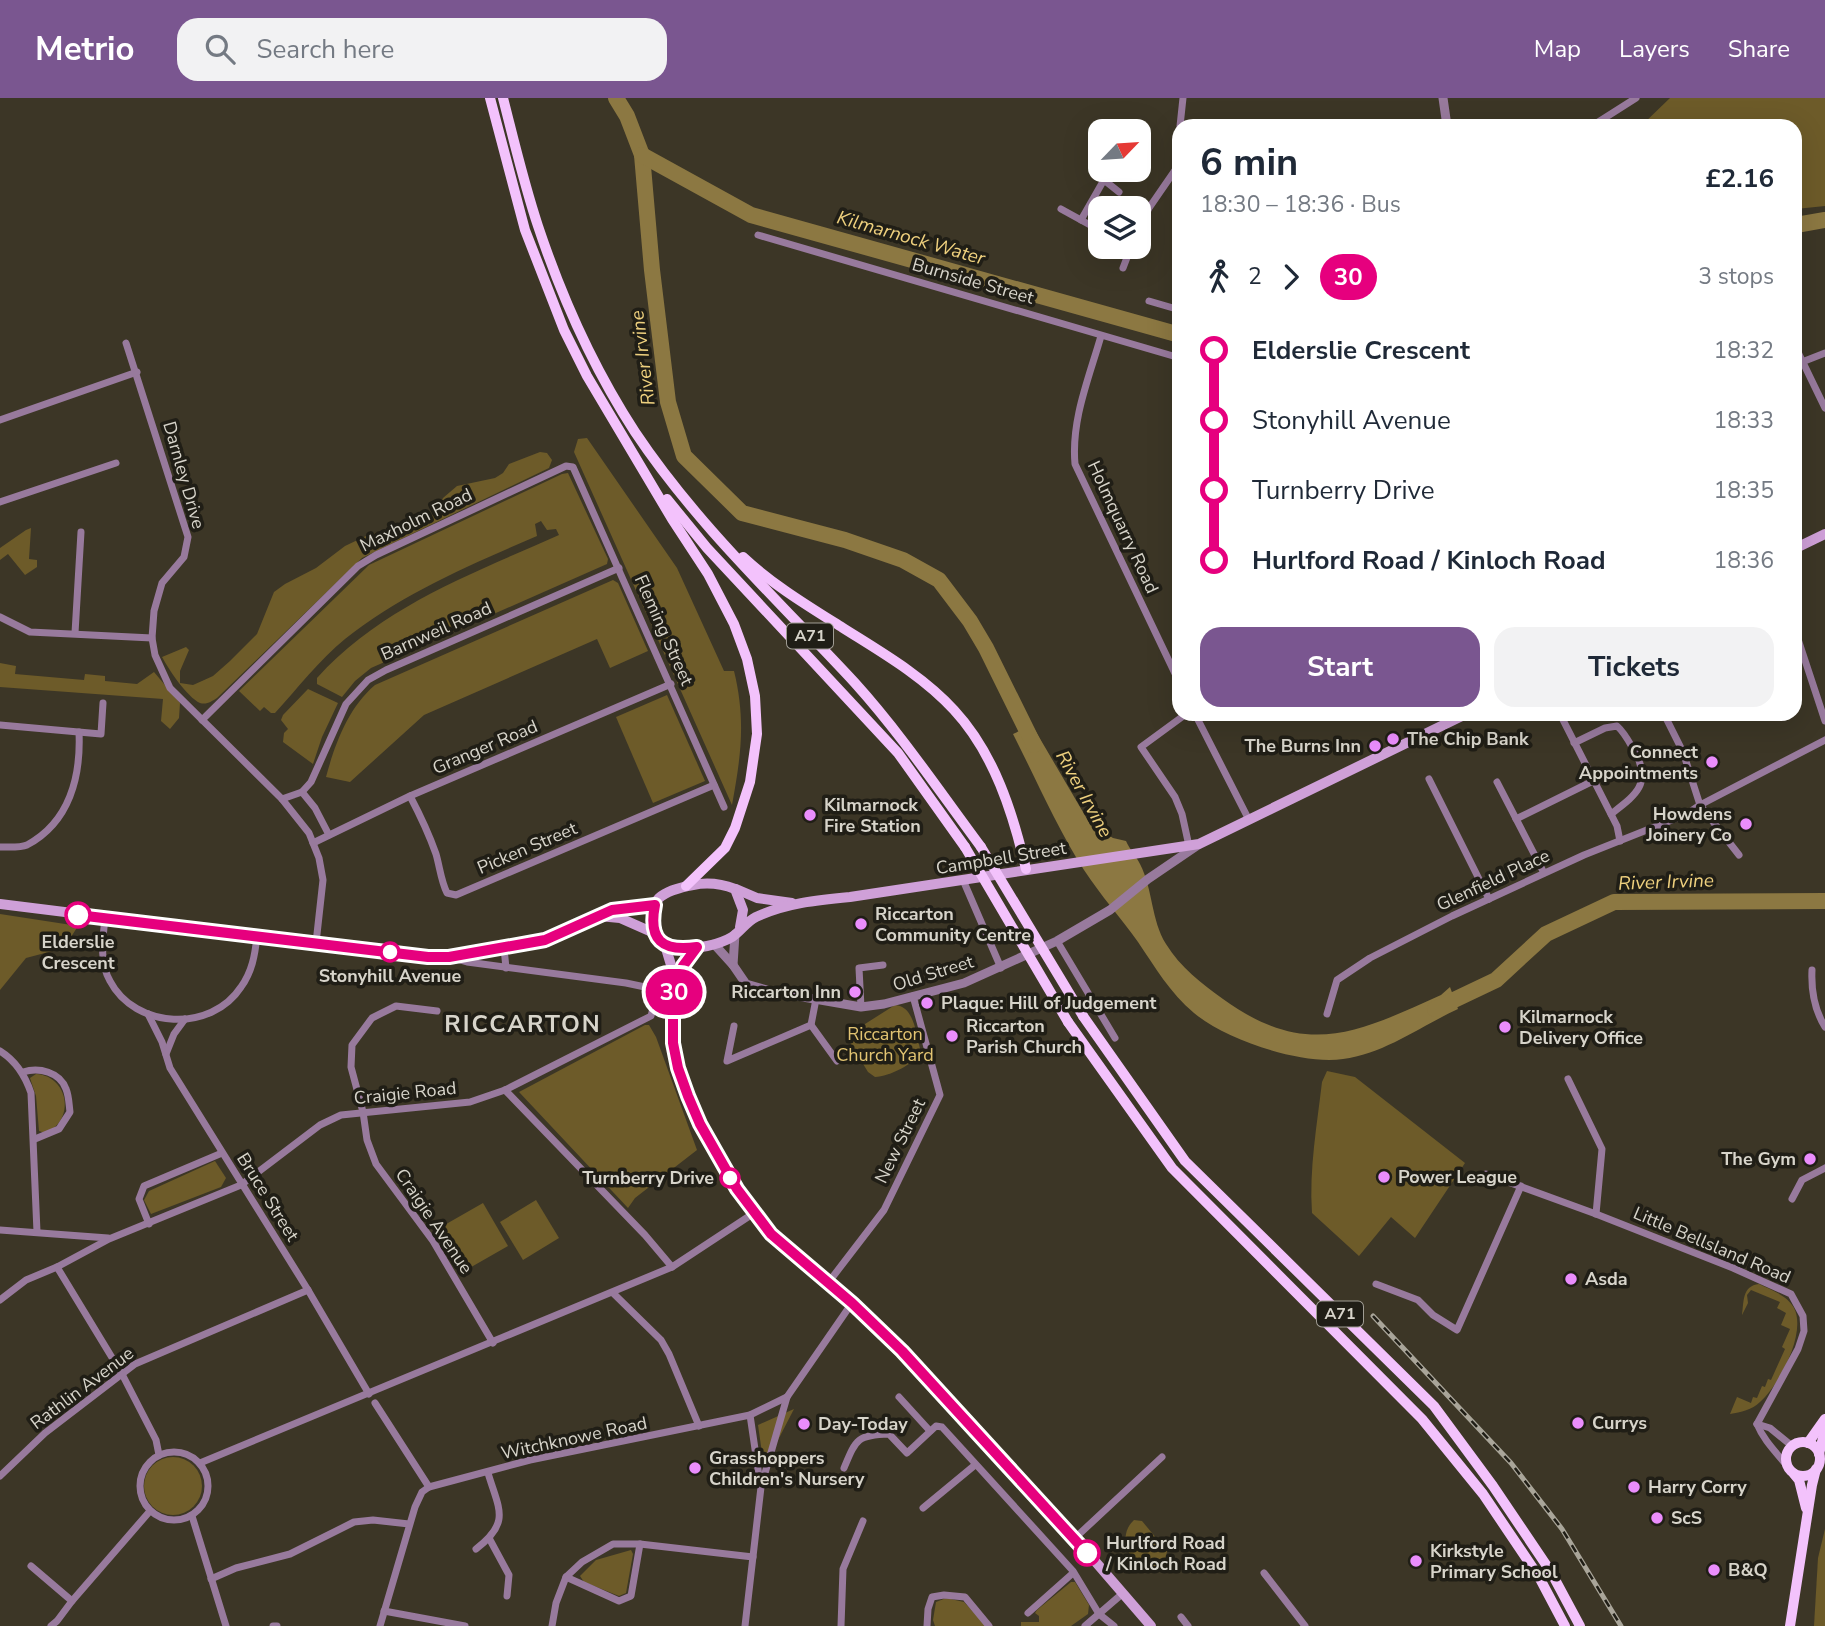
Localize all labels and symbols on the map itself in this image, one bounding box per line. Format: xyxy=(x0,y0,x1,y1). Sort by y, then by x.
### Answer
north arrow xyxy=(1088,119,1152,182)
water label: Kilmarnock Water xyxy=(834,204,989,272)
street label: Burnside Street xyxy=(909,252,1037,310)
water label: River Irvine xyxy=(624,309,662,407)
street label: Darnley Drive xyxy=(157,418,211,532)
street label: Holmquarry Road xyxy=(1082,457,1164,597)
street label: Maxholm Road xyxy=(356,483,476,557)
street label: Fleming Street xyxy=(629,571,699,690)
street label: Barnweil Road xyxy=(377,596,495,666)
road number: A71 xyxy=(787,624,833,649)
street label: Granger Road xyxy=(429,714,541,780)
place label: The Chip Bank xyxy=(1407,727,1529,751)
marker: The Chip Bank xyxy=(1385,731,1401,747)
place label: The Burns Inn xyxy=(1245,734,1361,758)
marker: The Burns Inn xyxy=(1367,738,1383,754)
place label: Connect Appointments xyxy=(1579,740,1698,785)
water label: River Irvine xyxy=(1049,746,1119,842)
marker: Connect Appointments xyxy=(1704,754,1720,770)
place label: Kilmarnock Fire Station xyxy=(824,793,921,838)
place label: Howdens Joinery Co xyxy=(1645,802,1732,847)
marker: Kilmarnock Fire Station xyxy=(802,807,818,823)
street label: Picken Street xyxy=(473,816,581,880)
marker: Howdens Joinery Co xyxy=(1738,816,1754,832)
street label: Campbell Street xyxy=(934,836,1069,880)
street label: Glenfield Place xyxy=(1433,843,1553,917)
water label: River Irvine xyxy=(1618,867,1714,897)
marker: Elderslie Crescent xyxy=(65,902,91,928)
place label: Riccarton Community Centre xyxy=(875,902,1031,947)
marker: Riccarton Community Centre xyxy=(853,916,869,932)
place label: Elderslie Crescent xyxy=(41,930,115,975)
marker: Stonyhill Avenue xyxy=(380,942,400,962)
street label: Old Street xyxy=(890,949,977,997)
place label: Stonyhill Avenue xyxy=(319,964,461,988)
line badge: 30 xyxy=(642,969,706,1015)
place label: Riccarton Inn xyxy=(731,980,841,1004)
marker: Riccarton Inn xyxy=(847,984,863,1000)
place label: Plaque: Hill of Judgement xyxy=(941,991,1156,1015)
marker: Plaque: Hill of Judgement xyxy=(919,995,935,1011)
place label: Kilmarnock Delivery Office xyxy=(1519,1005,1643,1050)
district label: RICCARTON xyxy=(444,1008,602,1040)
place label: Riccarton Parish Church xyxy=(966,1014,1082,1059)
marker: Kilmarnock Delivery Office xyxy=(1497,1019,1513,1035)
park label: Riccarton Church Yard xyxy=(836,1022,934,1067)
marker: Riccarton Parish Church xyxy=(944,1028,960,1044)
street label: Craigie Road xyxy=(353,1076,457,1110)
street label: New Street xyxy=(869,1094,931,1187)
place label: The Gym xyxy=(1721,1147,1796,1171)
street label: Bruce Street xyxy=(231,1148,305,1246)
marker: The Gym xyxy=(1802,1151,1818,1167)
street label: Craigie Avenue xyxy=(390,1164,478,1278)
place label: Power League xyxy=(1398,1165,1517,1189)
place label: Turnberry Drive xyxy=(582,1166,714,1190)
marker: Turnberry Drive xyxy=(720,1168,740,1188)
marker: Power League xyxy=(1376,1169,1392,1185)
street label: Little Bellsland Road xyxy=(1630,1201,1794,1289)
place label: Asda xyxy=(1585,1267,1628,1291)
marker: Asda xyxy=(1563,1271,1579,1287)
road number: A71 xyxy=(1317,1302,1363,1326)
street label: Rathlin Avenue xyxy=(25,1341,139,1435)
street label: Witchknowe Road xyxy=(499,1411,649,1465)
place label: Currys xyxy=(1592,1411,1647,1435)
place label: Day-Today xyxy=(818,1412,908,1436)
marker: Currys xyxy=(1570,1415,1586,1431)
marker: Day-Today xyxy=(796,1416,812,1432)
place label: Grasshoppers Children's Nursery xyxy=(709,1446,865,1491)
marker: Grasshoppers Children's Nursery xyxy=(687,1460,703,1476)
place label: Harry Corry xyxy=(1648,1475,1747,1499)
marker: Harry Corry xyxy=(1626,1479,1642,1495)
place label: ScS xyxy=(1671,1506,1702,1530)
marker: ScS xyxy=(1649,1510,1665,1526)
place label: Hurlford Road / Kinloch Road xyxy=(1105,1531,1227,1576)
place label: Kirkstyle Primary School xyxy=(1430,1539,1558,1584)
marker: Hurlford Road / Kinloch Road xyxy=(1074,1540,1100,1566)
marker: Kirkstyle Primary School xyxy=(1408,1553,1424,1569)
place label: B&Q xyxy=(1728,1558,1768,1582)
marker: B&Q xyxy=(1706,1562,1722,1578)

